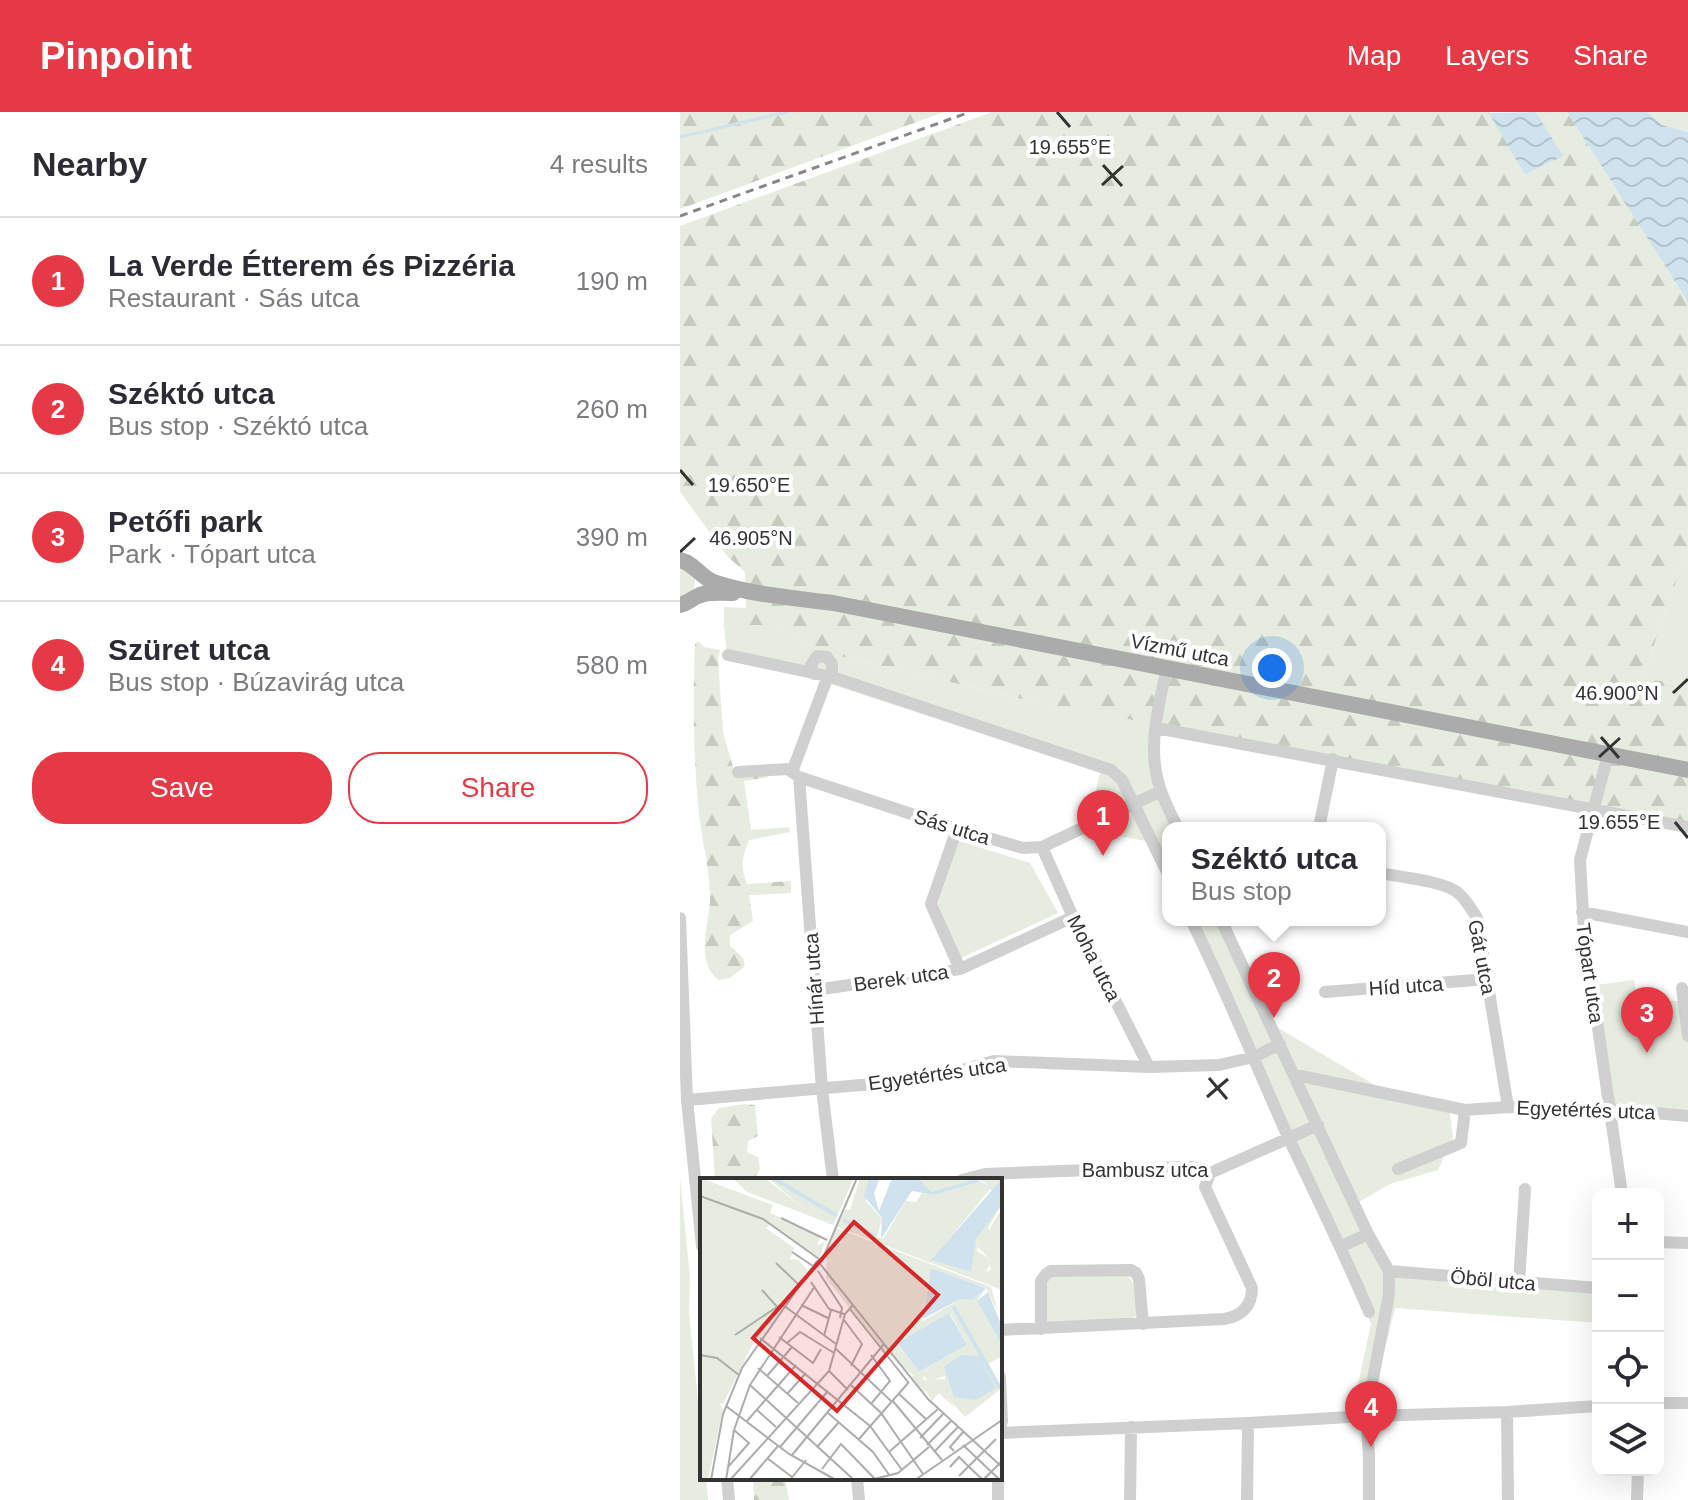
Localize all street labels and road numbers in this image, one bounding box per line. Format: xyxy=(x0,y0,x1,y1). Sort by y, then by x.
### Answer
street label: Vízmű utca xyxy=(1129,630,1232,671)
street label: Sás utca xyxy=(912,805,993,849)
street label: Moha utca xyxy=(1063,911,1125,1005)
street label: Gát utca xyxy=(1464,918,1500,997)
street label: Tópart utca xyxy=(1572,921,1608,1025)
street label: Hínár utca xyxy=(800,931,828,1026)
street label: Berek utca xyxy=(852,960,951,996)
street label: Híd utca xyxy=(1368,972,1445,1000)
street label: Egyetértés utca xyxy=(867,1053,1008,1095)
street label: Egyetértés utca xyxy=(1516,1097,1657,1123)
street label: Bambusz utca xyxy=(1082,1159,1209,1181)
street label: Öböl utca xyxy=(1449,1265,1537,1295)

